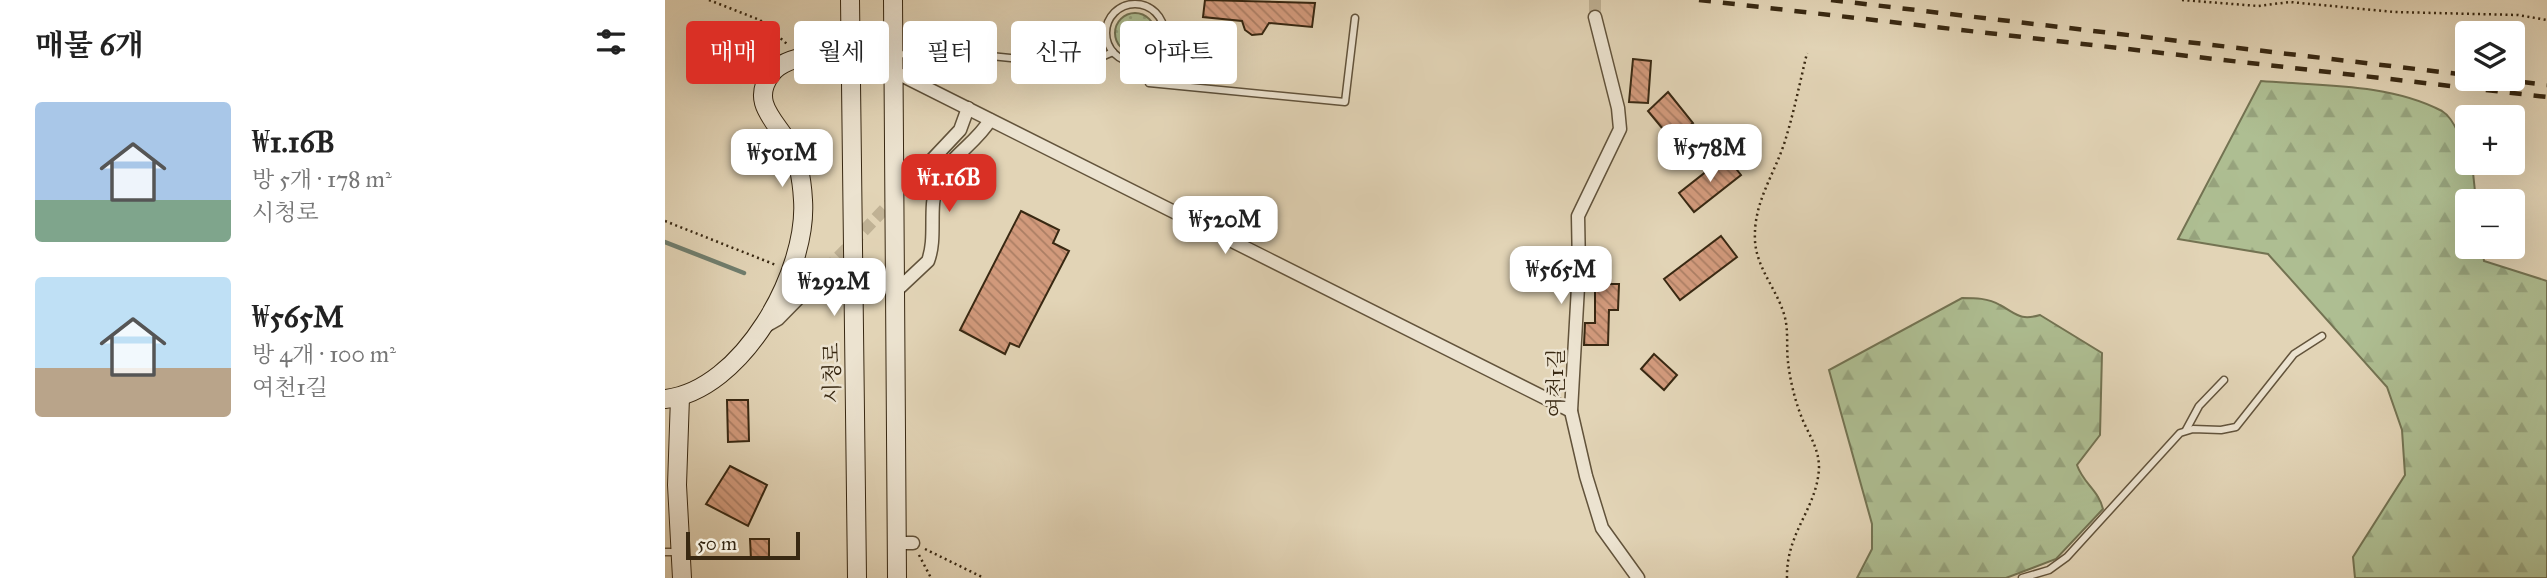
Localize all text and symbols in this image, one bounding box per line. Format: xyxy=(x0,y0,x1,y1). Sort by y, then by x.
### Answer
chip: 매매 xyxy=(686,21,780,84)
chip: 월세 xyxy=(794,21,889,84)
chip: 필터 xyxy=(903,21,997,84)
chip: 신규 xyxy=(1011,21,1106,84)
chip: 아파트 xyxy=(1120,21,1237,84)
map controls xyxy=(2455,21,2525,259)
button: layers xyxy=(2455,21,2525,91)
icon: filters xyxy=(592,23,630,61)
text: 매물 6개 xyxy=(35,27,144,63)
button: + xyxy=(2455,105,2525,175)
text: ₩1.16B xyxy=(252,124,335,160)
pin: ₩578M xyxy=(1661,124,1759,184)
icon: home xyxy=(91,130,175,214)
pin: ₩501M xyxy=(733,130,831,189)
text: ₩578M xyxy=(1674,133,1746,161)
text: ₩501M xyxy=(747,138,817,166)
pin: ₩1.16B xyxy=(892,154,1006,214)
text: ₩1.16B xyxy=(917,163,981,191)
text: 방 5개 · 178 m² xyxy=(252,165,392,193)
button: − xyxy=(2455,189,2525,259)
pin: ₩520M xyxy=(1176,196,1274,256)
text: 시청로 xyxy=(252,198,319,226)
text: ₩520M xyxy=(1189,205,1261,233)
pin: ₩565M xyxy=(1512,246,1610,306)
text: ₩565M xyxy=(1526,255,1596,283)
pin: ₩292M xyxy=(785,258,883,318)
text: ₩292M xyxy=(798,267,870,295)
text: ₩565M xyxy=(252,299,344,335)
icon: home xyxy=(91,305,175,389)
text: 방 4개 · 100 m² xyxy=(252,340,396,368)
street label: 시청로 xyxy=(818,342,846,404)
street label: 여천1길 xyxy=(1543,348,1569,418)
text: 여천1길 xyxy=(252,373,328,401)
scale bar xyxy=(686,529,800,561)
text: 50 m xyxy=(697,532,737,555)

